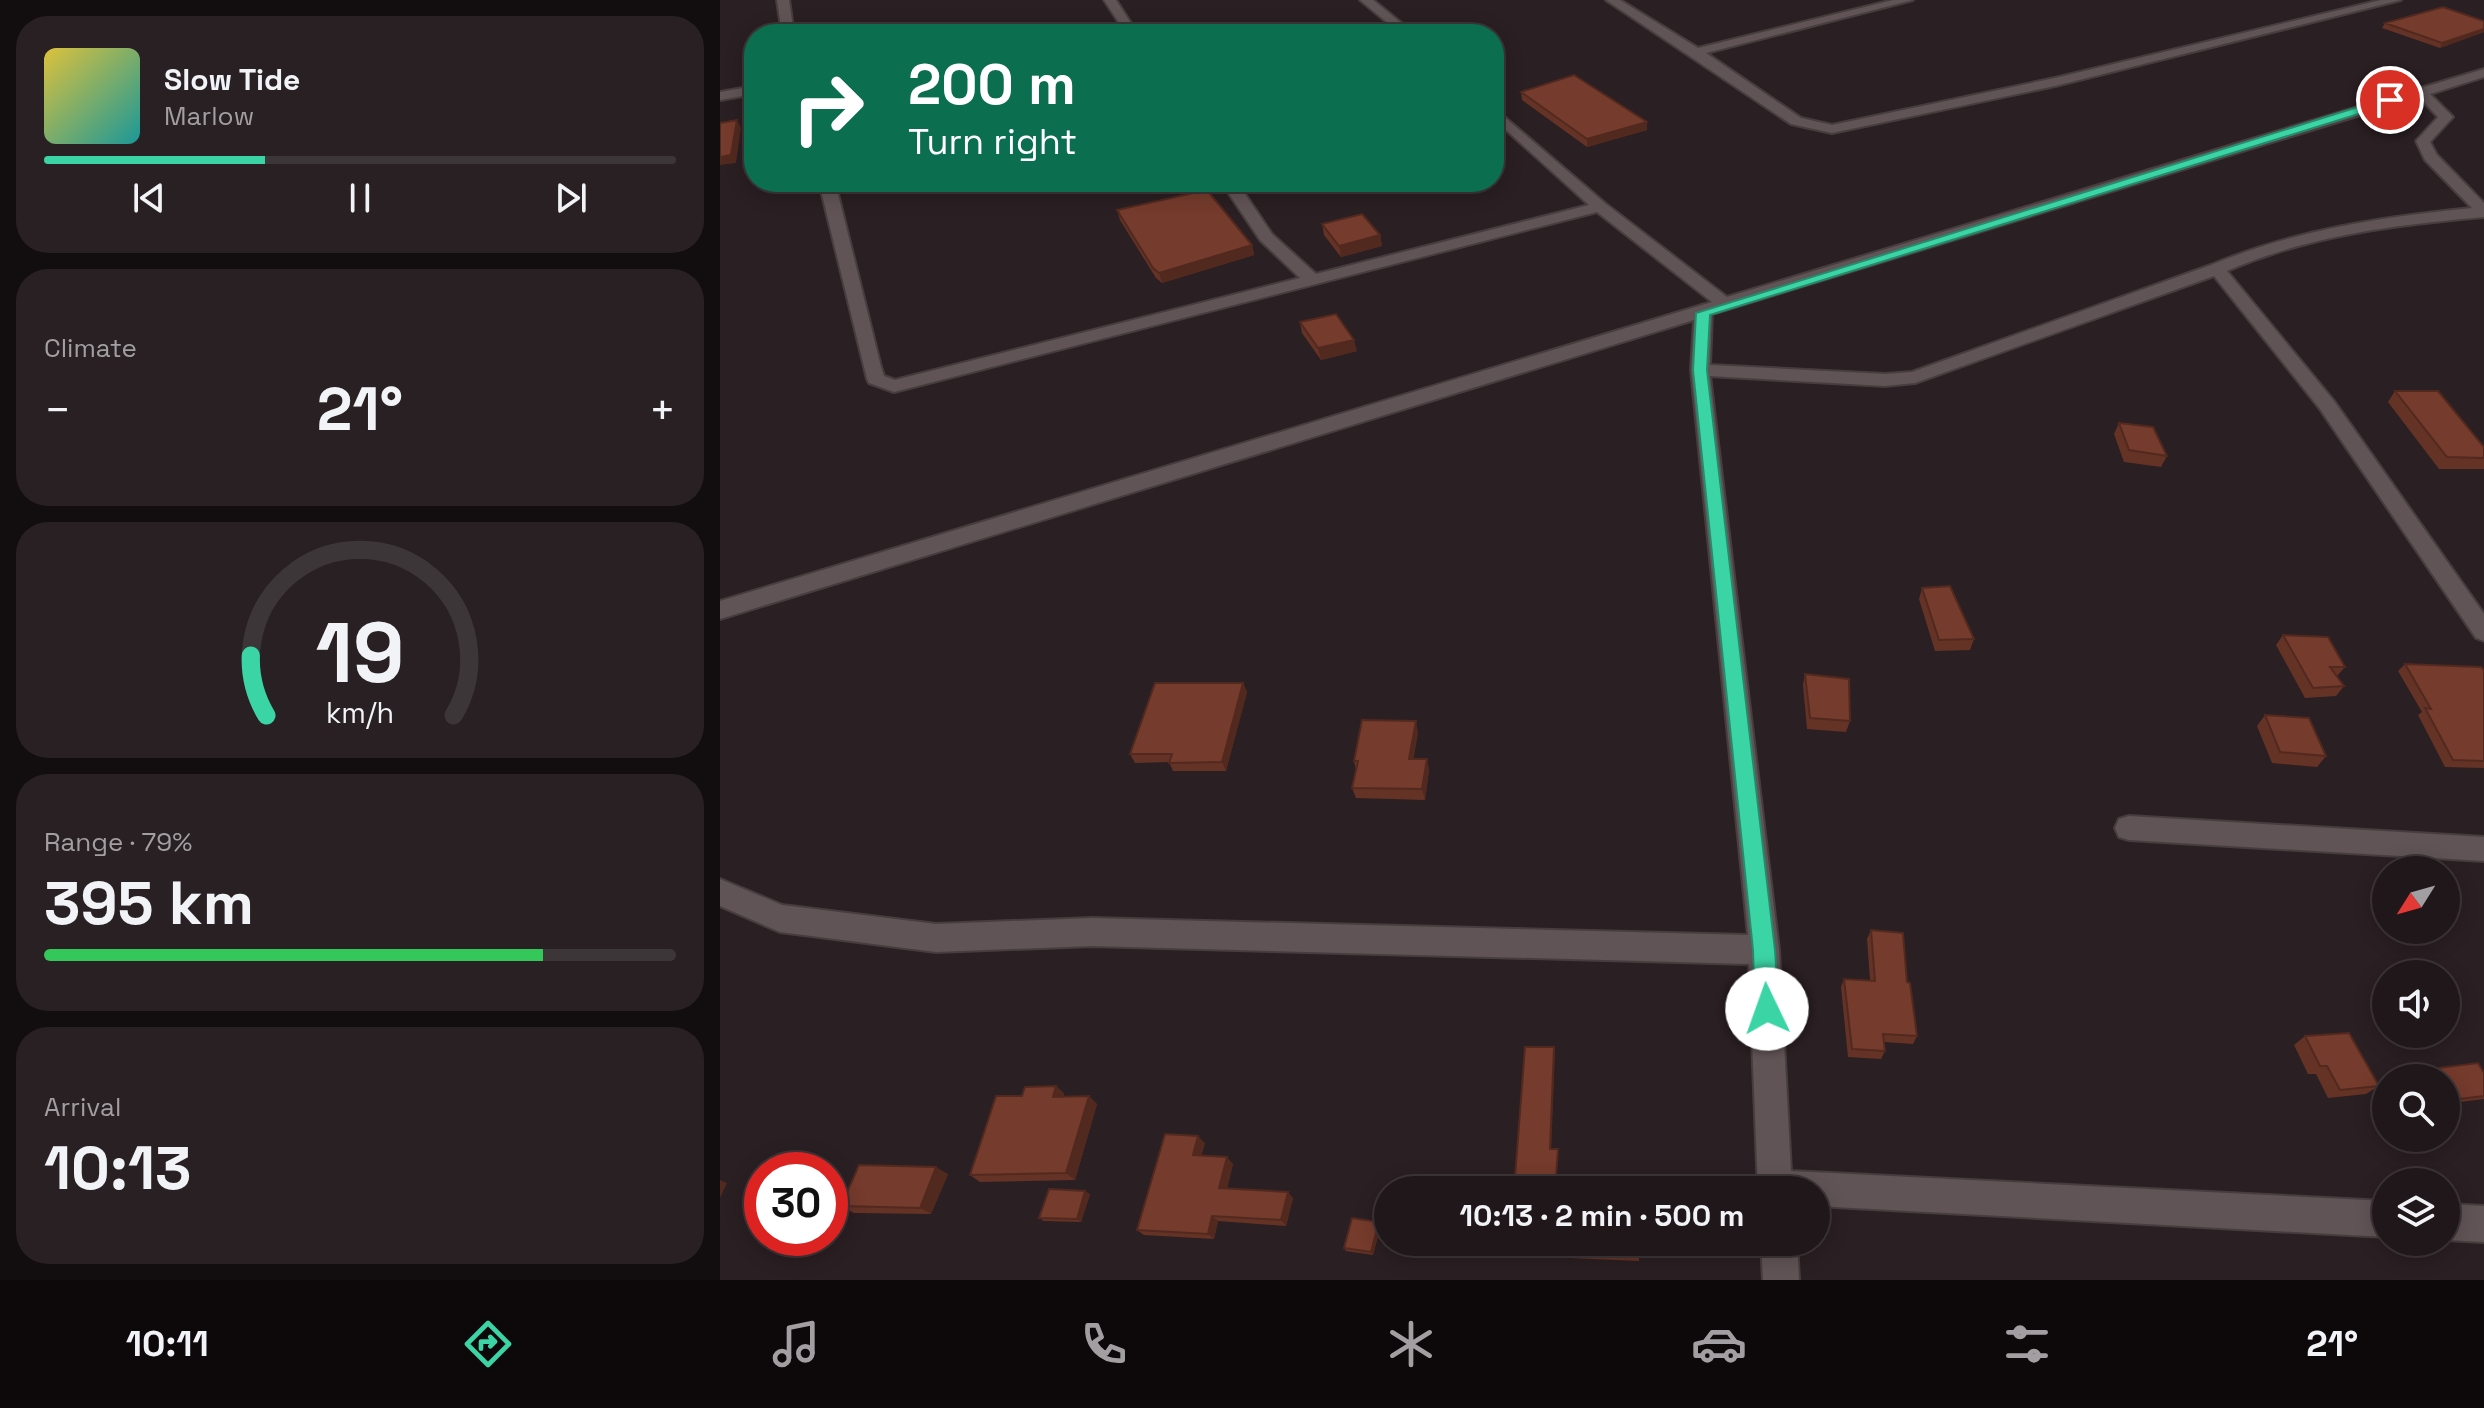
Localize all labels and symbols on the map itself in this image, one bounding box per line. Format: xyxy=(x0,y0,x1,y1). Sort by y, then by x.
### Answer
pin xyxy=(2356,66,2424,134)
north arrow xyxy=(2372,856,2460,944)
position arrow xyxy=(1725,967,1809,1051)
speed limit sign: 30 xyxy=(744,1152,848,1256)

